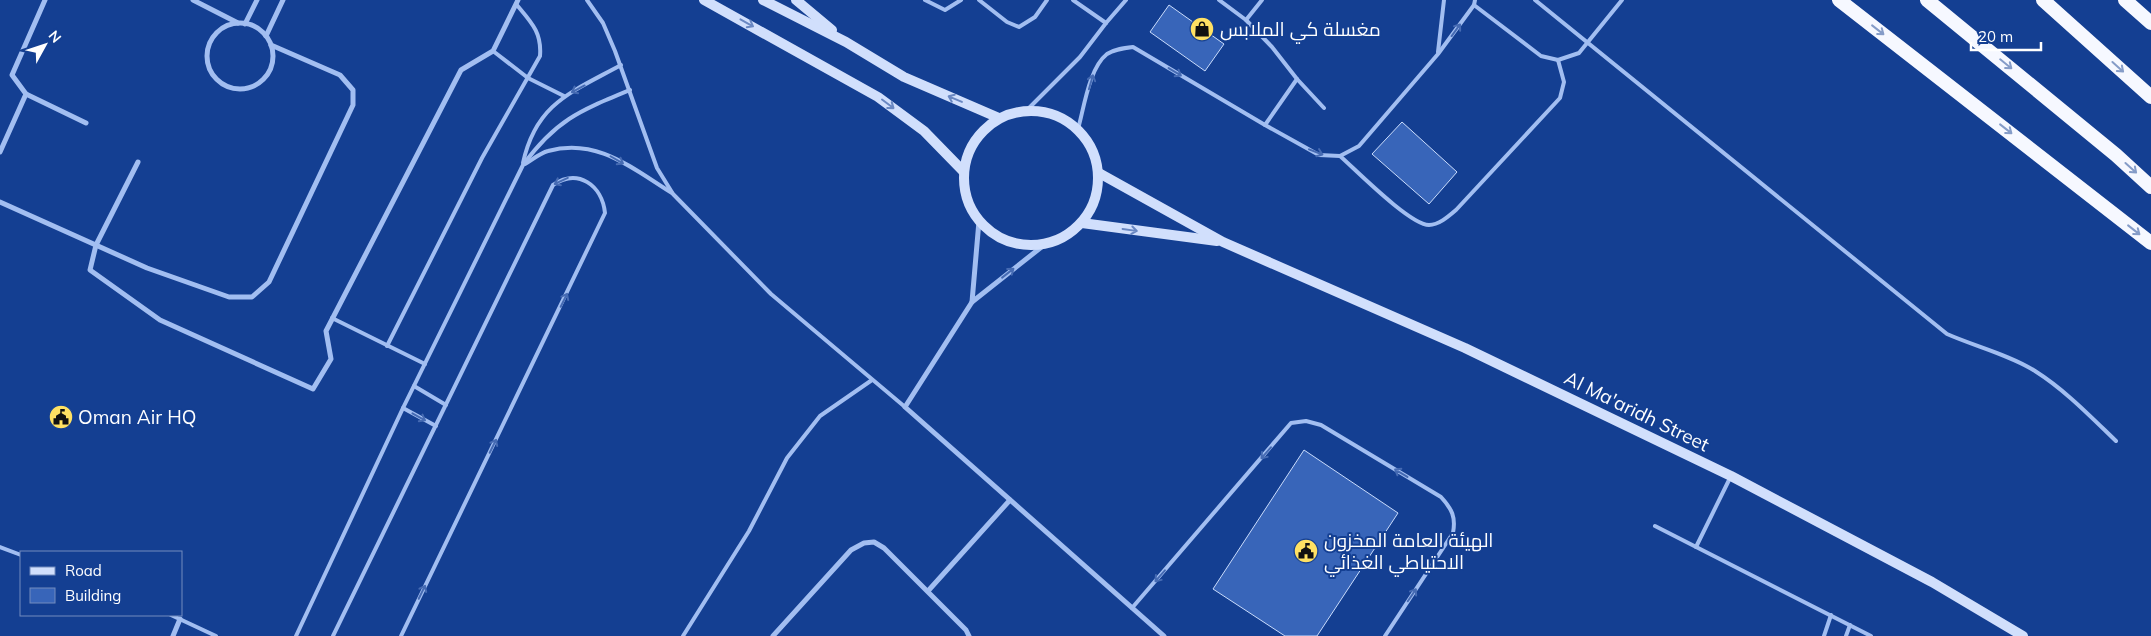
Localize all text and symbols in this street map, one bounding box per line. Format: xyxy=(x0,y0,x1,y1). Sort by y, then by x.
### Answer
shop icon: مغسلة كي الملابس xyxy=(1189,16,1215,42)
place label: مغسلة كي الملابس xyxy=(1220,17,1381,44)
one-way arrow xyxy=(739,18,754,28)
north arrow xyxy=(20,20,70,70)
scale bar xyxy=(1971,20,2041,52)
one-way arrow xyxy=(1451,23,1461,37)
one-way arrow xyxy=(1871,24,1884,35)
text: N xyxy=(45,27,65,46)
text: 20 m xyxy=(1978,27,2013,46)
one-way arrow xyxy=(1999,59,2012,70)
one-way arrow xyxy=(2112,62,2125,73)
one-way arrow xyxy=(1168,67,1182,77)
one-way arrow xyxy=(1087,75,1096,91)
one-way arrow xyxy=(571,84,586,94)
one-way arrow xyxy=(948,93,963,103)
one-way arrow xyxy=(881,99,895,109)
one-way arrow xyxy=(2000,124,2013,135)
one-way arrow xyxy=(1308,148,1323,157)
one-way arrow xyxy=(610,155,624,165)
one-way arrow xyxy=(2124,162,2137,174)
one-way arrow xyxy=(554,177,569,187)
one-way arrow xyxy=(2127,224,2140,235)
one-way arrow xyxy=(1122,225,1138,235)
one-way arrow xyxy=(1001,268,1014,279)
one-way arrow xyxy=(560,293,569,308)
street label: Al Ma'aridh Street xyxy=(1561,366,1714,457)
public building icon: Oman Air HQ xyxy=(48,404,74,430)
place label: Oman Air HQ xyxy=(78,405,196,429)
one-way arrow xyxy=(412,412,427,422)
one-way arrow xyxy=(489,439,498,454)
one-way arrow xyxy=(1260,446,1272,459)
one-way arrow xyxy=(1395,467,1409,477)
place label: الهيئة العامة المخزون الاحتياطي الغذائي xyxy=(1324,528,1493,577)
public building icon: الهيئة العامة المخزون الاحتياطي الغذائي xyxy=(1293,538,1319,564)
legend xyxy=(20,551,182,616)
text: Road xyxy=(65,561,102,580)
one-way arrow xyxy=(1154,569,1166,582)
one-way arrow xyxy=(418,585,427,600)
text: Building xyxy=(65,586,121,605)
one-way arrow xyxy=(1407,589,1417,603)

